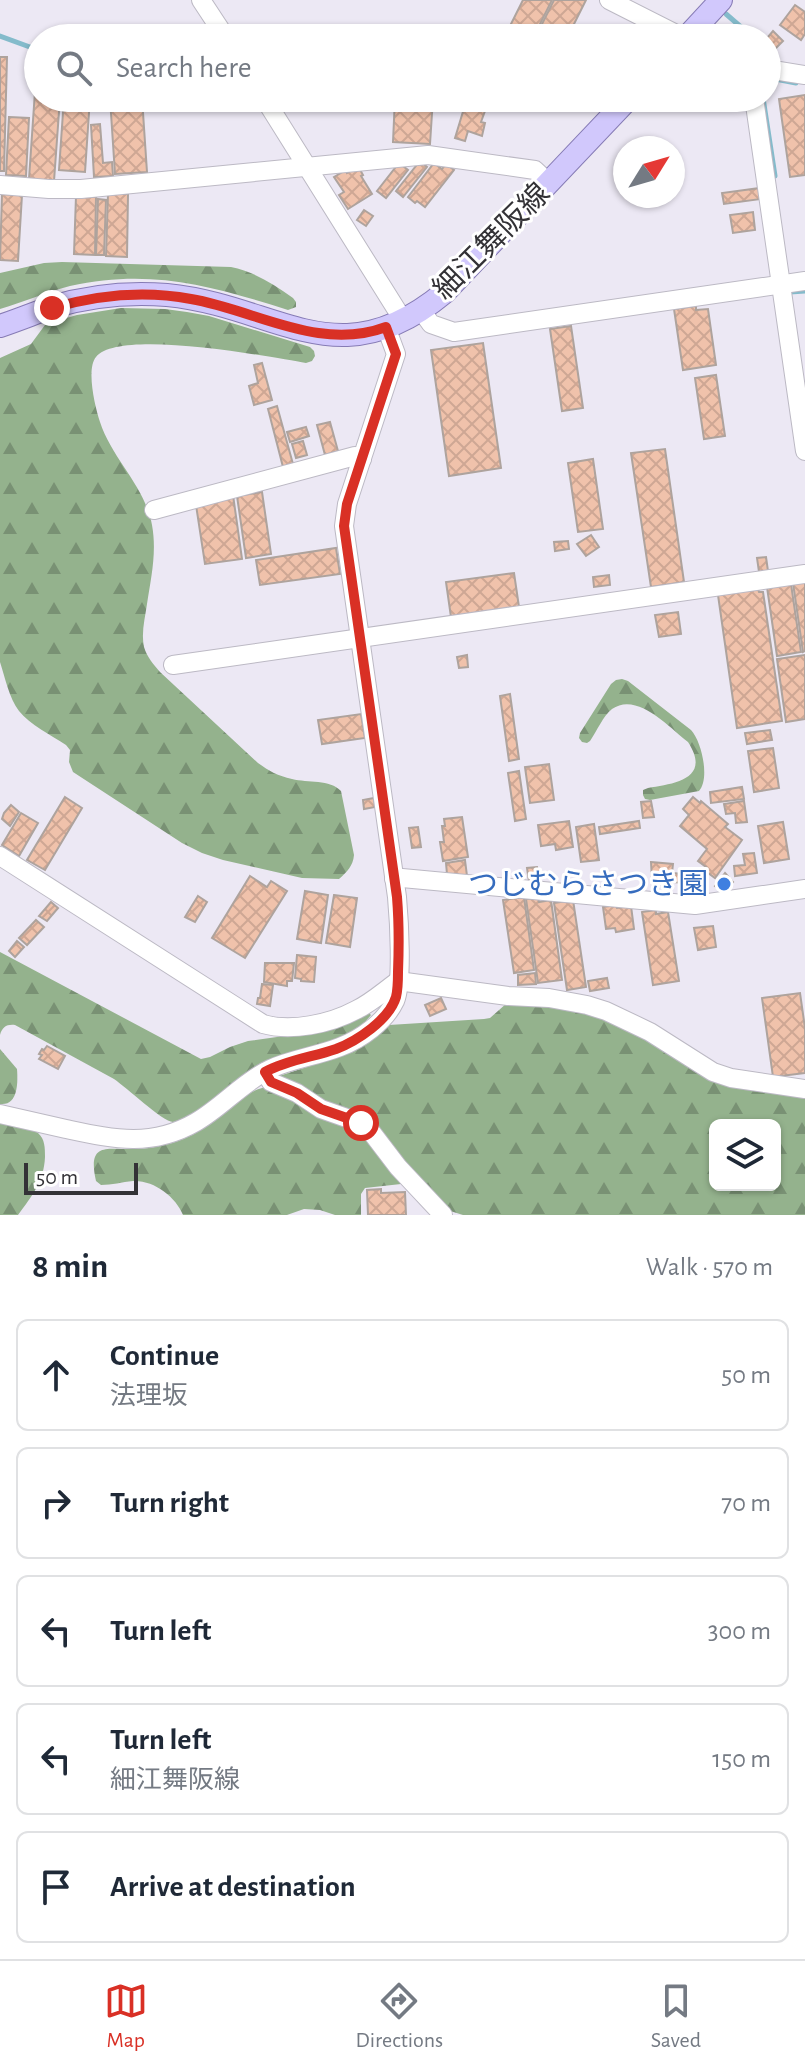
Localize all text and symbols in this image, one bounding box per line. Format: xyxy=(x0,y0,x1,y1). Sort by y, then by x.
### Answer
search box xyxy=(24,24,781,112)
icon: search xyxy=(52,46,96,90)
text: Search here xyxy=(116,53,252,83)
north arrow xyxy=(613,136,685,208)
street label: 細江舞阪線 xyxy=(427,177,555,305)
route end xyxy=(34,290,70,326)
place label: つじむらさつき園 xyxy=(468,870,708,900)
marker: つじむらさつき園 xyxy=(715,875,733,893)
route start xyxy=(343,1105,379,1141)
map controls xyxy=(709,1119,781,1191)
button: layers xyxy=(709,1119,781,1191)
scale bar xyxy=(24,1159,138,1195)
text: 50 m xyxy=(36,1166,78,1188)
text: 8 min xyxy=(32,1250,108,1284)
text: Walk · 570 m xyxy=(646,1254,773,1280)
text: Continue xyxy=(110,1341,219,1371)
icon: ahead xyxy=(34,1353,78,1397)
text: 50 m xyxy=(721,1362,771,1388)
text: 法理坂 xyxy=(110,1383,188,1409)
icon: right xyxy=(34,1481,78,1525)
text: Turn right xyxy=(110,1488,229,1518)
text: 70 m xyxy=(721,1490,771,1516)
icon: left xyxy=(34,1609,78,1653)
text: Turn left xyxy=(110,1616,211,1646)
text: 300 m xyxy=(708,1618,771,1644)
text: Turn left xyxy=(110,1725,211,1755)
icon: left xyxy=(34,1737,78,1781)
text: 150 m xyxy=(712,1746,771,1772)
text: 細江舞阪線 xyxy=(110,1767,240,1793)
icon: arrive xyxy=(34,1865,78,1909)
text: Arrive at destination xyxy=(110,1872,356,1902)
tab: Map xyxy=(104,1979,148,2053)
tab: Directions xyxy=(355,1979,443,2053)
tab: Saved xyxy=(651,1979,701,2053)

